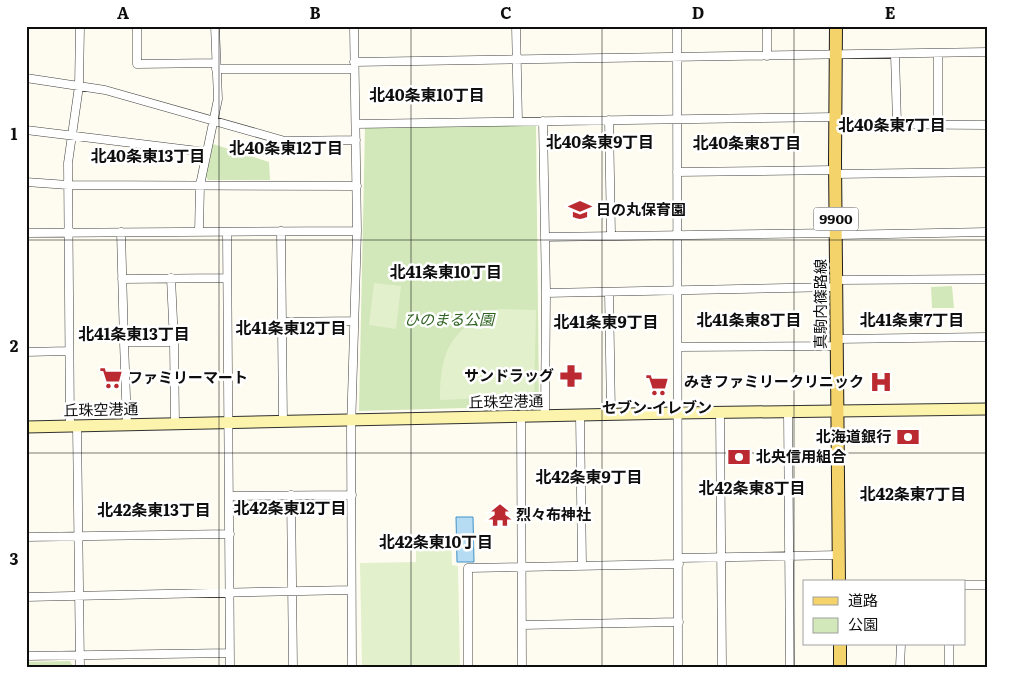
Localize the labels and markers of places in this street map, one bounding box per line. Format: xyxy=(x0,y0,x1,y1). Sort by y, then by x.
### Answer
school or university icon: 日の丸保育園 xyxy=(567,197,593,223)
place label: 日の丸保育園 xyxy=(596,197,686,220)
place label: サンドラッグ xyxy=(464,363,554,386)
pharmacy icon: サンドラッグ xyxy=(558,363,584,389)
supermarket icon: ファミリーマート xyxy=(98,365,124,391)
place label: ファミリーマート xyxy=(128,365,248,388)
place label: みきファミリークリニック xyxy=(684,369,864,392)
hospital icon: みきファミリークリニック xyxy=(868,369,894,395)
supermarket icon: セブン-イレブン xyxy=(644,372,670,398)
place label: セブン-イレブン xyxy=(602,395,712,418)
place label: 北海道銀行 xyxy=(816,424,891,447)
bank icon: 北海道銀行 xyxy=(895,424,921,450)
bank icon: 北央信用組合 xyxy=(726,444,752,470)
place label: 北央信用組合 xyxy=(756,444,847,467)
temple icon: 烈々布神社 xyxy=(487,502,513,528)
place label: 烈々布神社 xyxy=(516,502,591,525)

